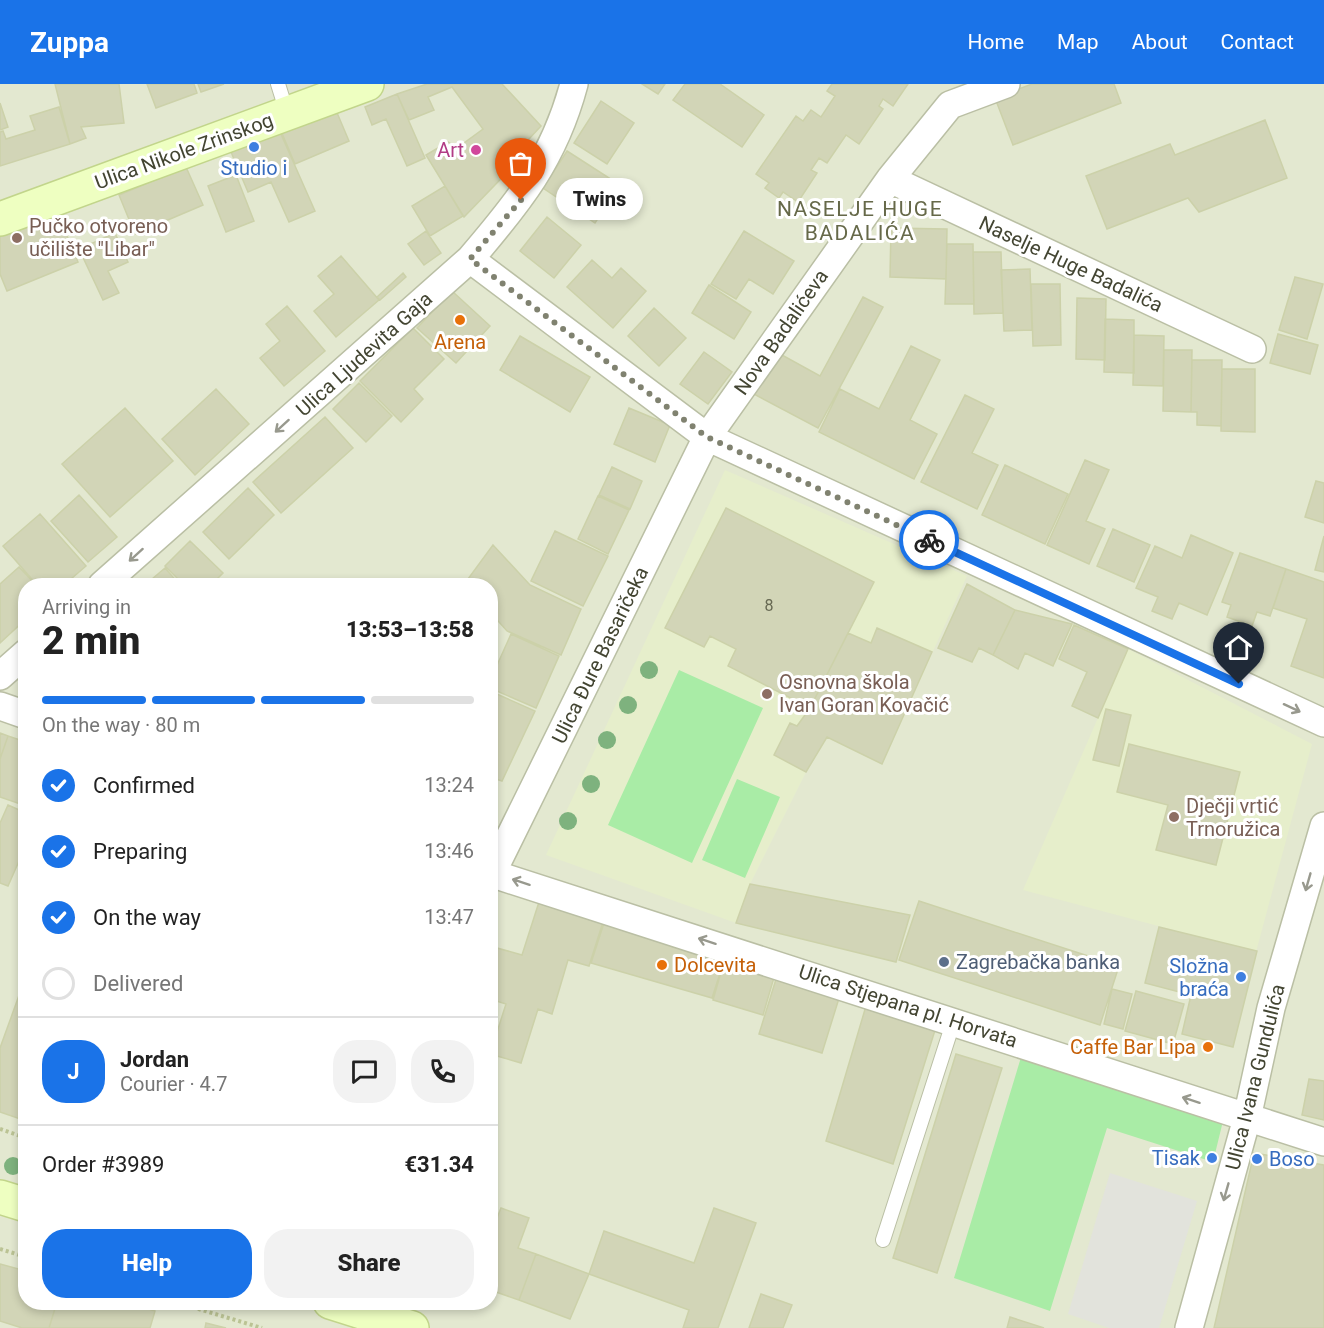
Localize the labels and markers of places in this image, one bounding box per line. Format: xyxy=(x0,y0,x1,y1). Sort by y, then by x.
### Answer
place label: Art xyxy=(437,138,464,162)
pin xyxy=(495,138,546,200)
marker: Studio i xyxy=(247,140,261,154)
marker: Art xyxy=(469,143,483,157)
place label: Studio i xyxy=(221,156,287,180)
callout: Twins xyxy=(557,179,644,221)
place label: Pučko otvoreno učilište "Libar" xyxy=(29,214,168,261)
marker: Pučko otvoreno učilište "Libar" xyxy=(10,231,24,245)
marker: Arena xyxy=(453,313,467,327)
place label: Arena xyxy=(434,330,486,354)
pin xyxy=(1213,622,1264,684)
place label: Osnovna škola Ivan Goran Kovačić xyxy=(779,670,949,717)
marker: Osnovna škola Ivan Goran Kovačić xyxy=(760,687,774,701)
place label: Dječji vrtić Trnoružica xyxy=(1186,794,1280,841)
marker: Dječji vrtić Trnoružica xyxy=(1167,810,1181,824)
place label: Zagrebačka banka xyxy=(956,950,1120,974)
place label: Dolcevita xyxy=(674,953,756,977)
place label: Složna braća xyxy=(1169,954,1229,1001)
marker: Zagrebačka banka xyxy=(937,955,951,969)
marker: Dolcevita xyxy=(655,958,669,972)
marker: Složna braća xyxy=(1234,970,1248,984)
place label: Caffe Bar Lipa xyxy=(1070,1035,1196,1059)
marker: Caffe Bar Lipa xyxy=(1201,1040,1215,1054)
place label: Tisak xyxy=(1152,1146,1201,1170)
place label: Boso xyxy=(1269,1147,1315,1171)
marker: Tisak xyxy=(1205,1151,1219,1165)
marker: Boso xyxy=(1250,1152,1264,1166)

